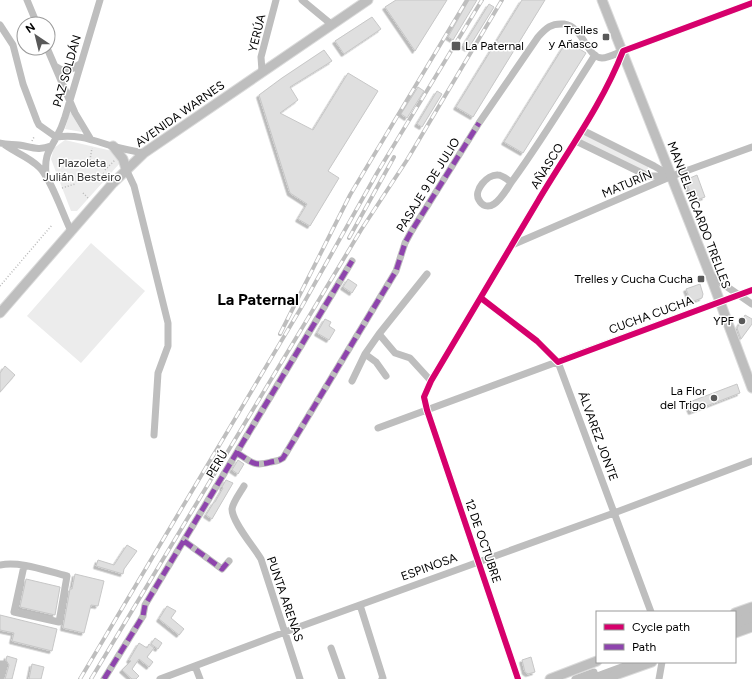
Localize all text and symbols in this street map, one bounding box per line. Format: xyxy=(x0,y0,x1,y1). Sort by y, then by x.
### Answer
street label: YERÚA xyxy=(246,13,268,53)
north arrow xyxy=(16,16,56,56)
text: N xyxy=(23,20,38,36)
place label: Trelles y Añasco xyxy=(549,23,598,51)
marker: Trelles y Añasco xyxy=(601,32,611,42)
street label: PAZ SOLDÁN xyxy=(50,33,84,109)
place label: La Paternal xyxy=(465,39,524,53)
marker: La Paternal xyxy=(450,40,462,52)
street label: AVENIDA WARNES xyxy=(133,78,227,150)
street label: PASAJE 9 DE JULIO xyxy=(393,135,463,235)
street label: MANUEL RICARDO TRELLES xyxy=(664,140,734,290)
street label: AÑASCO xyxy=(528,141,566,191)
park label: Plazoleta Julián Besteiro xyxy=(43,156,121,184)
street label: MATURÍN xyxy=(600,167,654,201)
place label: Trelles y Cucha Cucha xyxy=(574,272,693,286)
marker: Trelles y Cucha Cucha xyxy=(696,274,706,284)
district label: La Paternal xyxy=(217,290,299,309)
street label: CUCHA CUCHA xyxy=(607,293,695,337)
place label: YPF xyxy=(713,314,734,328)
marker: YPF xyxy=(737,316,747,326)
place label: La Flor del Trigo xyxy=(660,384,706,412)
street label: ÁLVAREZ JONTE xyxy=(575,389,621,483)
marker: La Flor del Trigo xyxy=(709,393,719,403)
street label: PERÚ xyxy=(203,448,231,480)
street label: 12 DE OCTUBRE xyxy=(462,497,504,585)
street label: ESPINOSA xyxy=(399,550,459,584)
street label: PUNTA ARENAS xyxy=(264,555,306,643)
legend xyxy=(596,611,736,663)
text: Cycle path xyxy=(632,620,690,634)
text: Path xyxy=(632,640,656,654)

